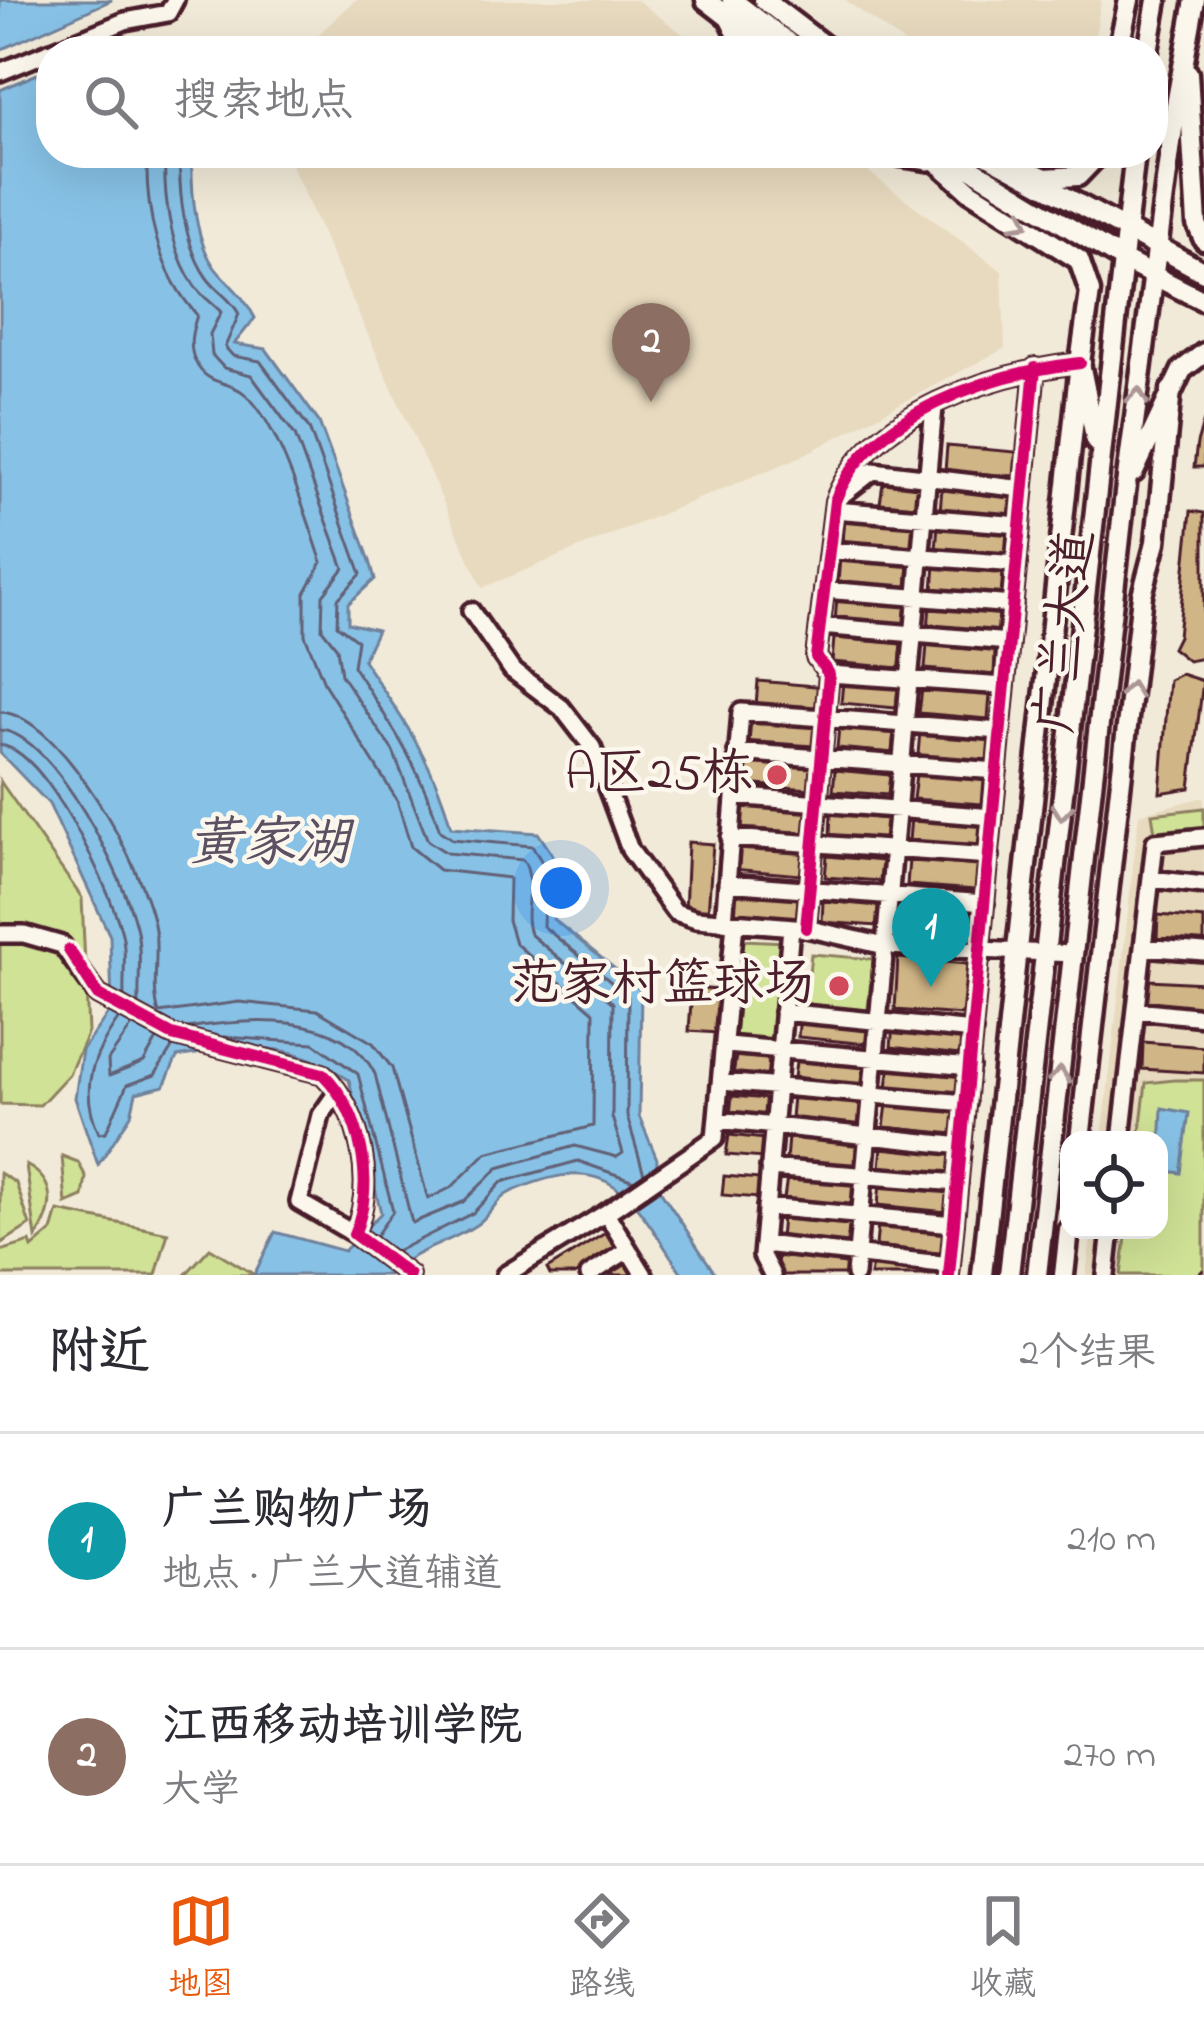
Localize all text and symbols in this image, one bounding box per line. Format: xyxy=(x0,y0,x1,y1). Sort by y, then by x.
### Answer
search box xyxy=(36,36,1168,168)
icon: search xyxy=(78,69,144,135)
text: 搜索地点 xyxy=(174,70,354,136)
one-way arrow xyxy=(1008,207,1030,230)
pin: 2 xyxy=(612,303,690,402)
one-way arrow xyxy=(1124,386,1150,406)
street label: 广兰大道 xyxy=(1020,527,1116,737)
one-way arrow xyxy=(1117,680,1143,700)
place label: A区25栋 xyxy=(565,738,753,813)
marker: A区25栋 xyxy=(764,762,790,788)
one-way arrow xyxy=(1049,802,1075,822)
water label: 黄家湖 xyxy=(188,807,355,885)
your location xyxy=(531,858,591,918)
pin: 1 xyxy=(892,888,970,987)
place label: 范家村篮球场 xyxy=(509,949,815,1024)
marker: 范家村篮球场 xyxy=(826,973,852,999)
one-way arrow xyxy=(1047,1065,1072,1084)
map controls xyxy=(1060,1131,1168,1239)
button: locate xyxy=(1060,1131,1168,1239)
text: 附近 xyxy=(48,1317,150,1392)
text: 2个结果 xyxy=(1020,1326,1156,1383)
text: 广兰购物广场 xyxy=(162,1479,432,1545)
text: 1 xyxy=(81,1512,93,1569)
text: 210 m xyxy=(1067,1512,1156,1569)
text: 地点 · 广兰大道辅道 xyxy=(162,1547,502,1604)
text: 江西移动培训学院 xyxy=(162,1695,522,1761)
text: 2 xyxy=(77,1728,97,1785)
text: 270 m xyxy=(1064,1728,1156,1785)
text: 大学 xyxy=(162,1763,240,1820)
tab: 地图 xyxy=(168,1888,234,2010)
tab: 路线 xyxy=(569,1888,635,2010)
tab: 收藏 xyxy=(970,1888,1036,2010)

